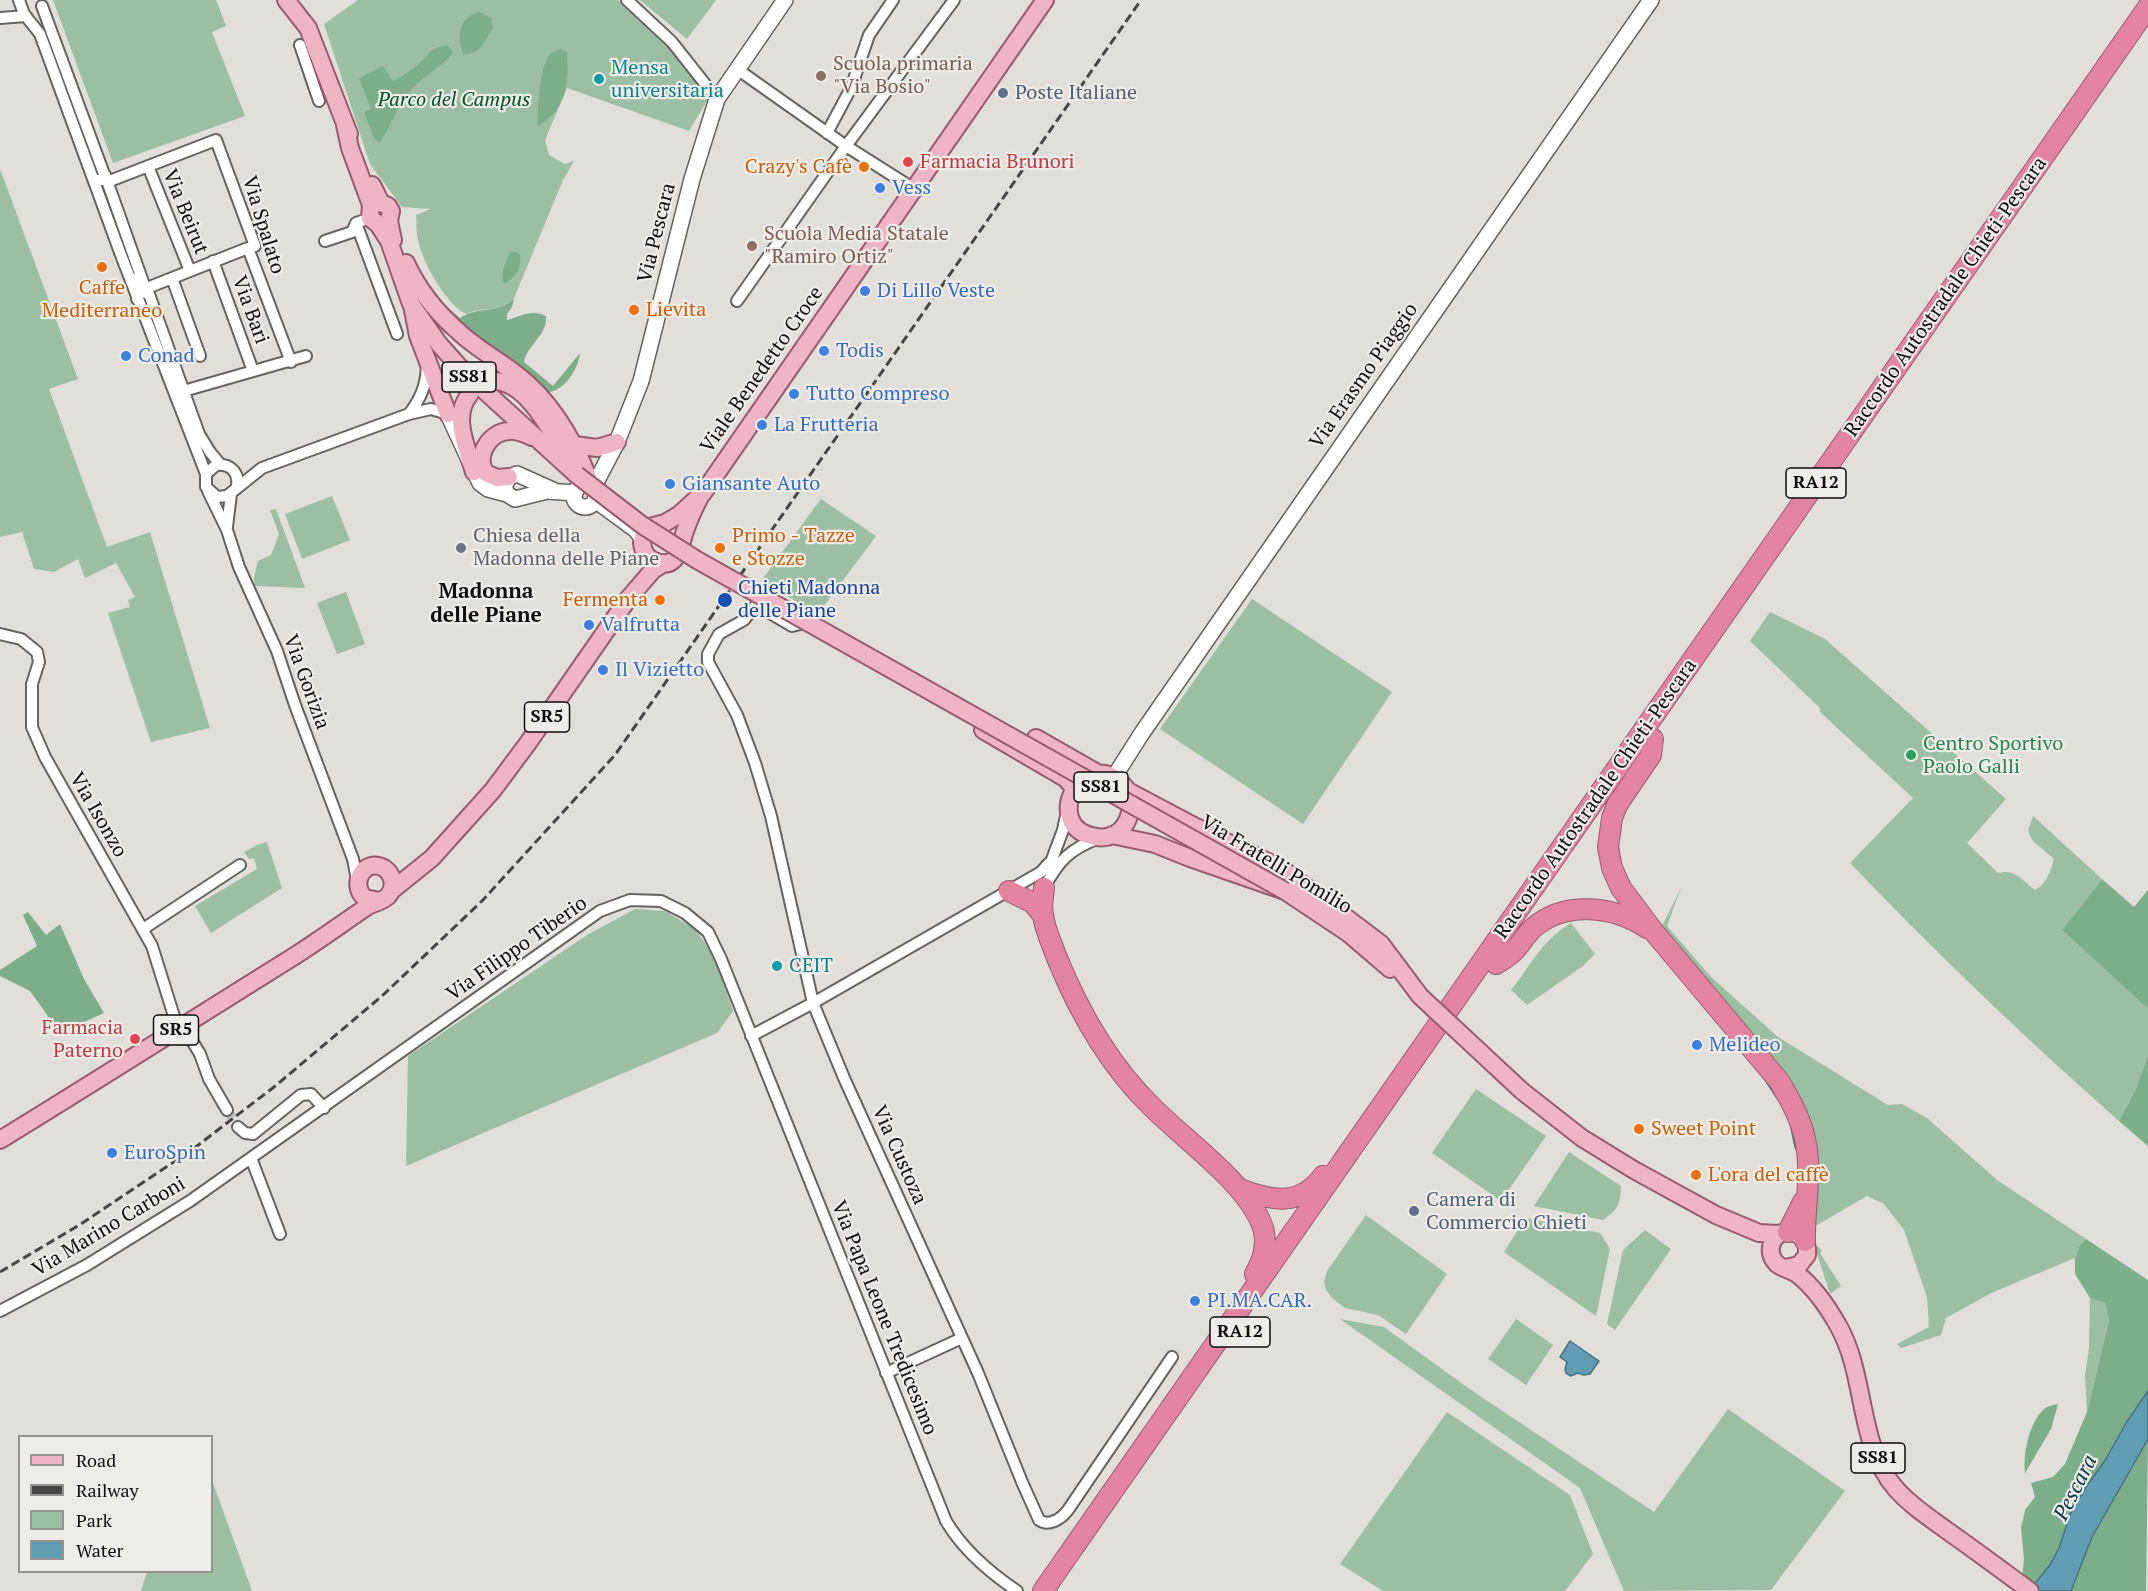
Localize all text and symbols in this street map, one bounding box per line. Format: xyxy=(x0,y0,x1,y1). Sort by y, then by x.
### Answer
place label: Scuola primaria "Via Bosio" xyxy=(833,52,973,99)
place label: Mensa universitaria xyxy=(611,56,724,103)
marker: Scuola primaria "Via Bosio" xyxy=(814,69,828,83)
marker: Mensa universitaria xyxy=(592,72,606,86)
place label: Poste Italiane xyxy=(1015,81,1137,105)
marker: Poste Italiane xyxy=(996,86,1010,100)
park label: Parco del Campus xyxy=(378,88,530,112)
place label: Farmacia Brunori xyxy=(920,150,1074,174)
street label: Raccordo Autostradale Chieti-Pescara xyxy=(1840,152,2052,442)
place label: Crazy's Cafè xyxy=(745,155,852,179)
marker: Farmacia Brunori xyxy=(901,155,915,169)
marker: Crazy's Cafè xyxy=(857,160,871,174)
street label: Via Beirut xyxy=(157,166,213,258)
street label: Via Spalato xyxy=(237,173,289,277)
place label: Vess xyxy=(892,176,931,200)
street label: Via Pescara xyxy=(633,181,681,285)
marker: Vess xyxy=(873,181,887,195)
place label: Scuola Media Statale "Ramiro Ortiz" xyxy=(764,222,949,269)
marker: Scuola Media Statale "Ramiro Ortiz" xyxy=(745,239,759,253)
marker: Caffe Mediterraneo xyxy=(95,260,109,274)
street label: Via Bari xyxy=(227,273,273,347)
place label: Caffe Mediterraneo xyxy=(42,276,162,323)
place label: Di Lillo Veste xyxy=(877,279,995,303)
street label: Viale Benedetto Croce xyxy=(696,282,828,458)
marker: Di Lillo Veste xyxy=(858,284,872,298)
place label: Lievita xyxy=(646,298,706,322)
street label: Via Erasmo Piaggio xyxy=(1305,299,1423,453)
marker: Lievita xyxy=(627,303,641,317)
place label: Todis xyxy=(836,339,884,363)
place label: Conad xyxy=(138,344,195,368)
marker: Todis xyxy=(817,344,831,358)
marker: Conad xyxy=(119,349,133,363)
road number: SS81 xyxy=(442,362,496,392)
place label: Tutto Compreso xyxy=(806,382,949,406)
marker: Tutto Compreso xyxy=(787,387,801,401)
place label: La Frutteria xyxy=(774,413,879,437)
marker: La Frutteria xyxy=(755,418,769,432)
road number: RA12 xyxy=(1786,468,1846,498)
place label: Giansante Auto xyxy=(682,472,820,496)
marker: Giansante Auto xyxy=(663,477,677,491)
place label: Chiesa della Madonna delle Piane xyxy=(473,524,659,571)
place label: Primo - Tazze e Stozze xyxy=(732,524,855,571)
marker: Chiesa della Madonna delle Piane xyxy=(454,541,468,555)
marker: Primo - Tazze e Stozze xyxy=(713,541,727,555)
place label: Chieti Madonna delle Piane xyxy=(738,576,880,623)
district label: Madonna delle Piane xyxy=(430,579,542,629)
place label: Fermenta xyxy=(563,588,648,612)
marker: Chieti Madonna delle Piane xyxy=(716,591,734,609)
marker: Fermenta xyxy=(653,593,667,607)
place label: Valfrutta xyxy=(601,613,680,637)
marker: Valfrutta xyxy=(582,618,596,632)
street label: Via Gorizia xyxy=(278,631,334,733)
street label: Raccordo Autostradale Chieti-Pescara xyxy=(1490,654,1702,944)
place label: Il Vizietto xyxy=(615,658,704,682)
marker: Il Vizietto xyxy=(596,663,610,677)
road number: SR5 xyxy=(524,702,570,732)
place label: Centro Sportivo Paolo Galli xyxy=(1923,732,2063,779)
marker: Centro Sportivo Paolo Galli xyxy=(1904,748,1918,762)
street label: Via Isonzo xyxy=(64,768,132,862)
road number: SS81 xyxy=(1074,772,1128,802)
street label: Via Fratelli Pomilio xyxy=(1196,810,1356,920)
street label: Via Filippo Tiberio xyxy=(442,891,592,1007)
place label: CEIT xyxy=(789,954,833,978)
marker: CEIT xyxy=(770,959,784,973)
road number: SR5 xyxy=(154,1015,198,1045)
place label: Farmacia Paterno xyxy=(42,1016,123,1063)
marker: Farmacia Paterno xyxy=(128,1032,142,1046)
place label: Melideo xyxy=(1709,1033,1781,1057)
marker: Melideo xyxy=(1690,1038,1704,1052)
street label: Via Custoza xyxy=(867,1102,931,1208)
place label: Sweet Point xyxy=(1651,1117,1756,1141)
marker: Sweet Point xyxy=(1632,1122,1646,1136)
place label: EuroSpin xyxy=(124,1141,206,1165)
marker: EuroSpin xyxy=(105,1146,119,1160)
place label: L'ora del caffè xyxy=(1708,1163,1829,1187)
marker: L'ora del caffè xyxy=(1689,1168,1703,1182)
street label: Via Marino Carboni xyxy=(28,1172,190,1282)
place label: Camera di Commercio Chieti xyxy=(1426,1188,1587,1235)
street label: Via Papa Leone Tredicesimo xyxy=(826,1197,942,1439)
marker: Camera di Commercio Chieti xyxy=(1407,1204,1421,1218)
place label: PI.MA.CAR. xyxy=(1207,1289,1312,1313)
marker: PI.MA.CAR. xyxy=(1188,1294,1202,1308)
road number: RA12 xyxy=(1210,1317,1270,1347)
legend xyxy=(18,1435,213,1573)
road number: SS81 xyxy=(1851,1443,1905,1473)
text: Road xyxy=(76,1448,116,1472)
water label: Pescara xyxy=(2049,1451,2103,1525)
text: Railway xyxy=(76,1478,139,1502)
text: Park xyxy=(76,1508,112,1532)
text: Water xyxy=(76,1538,123,1562)

